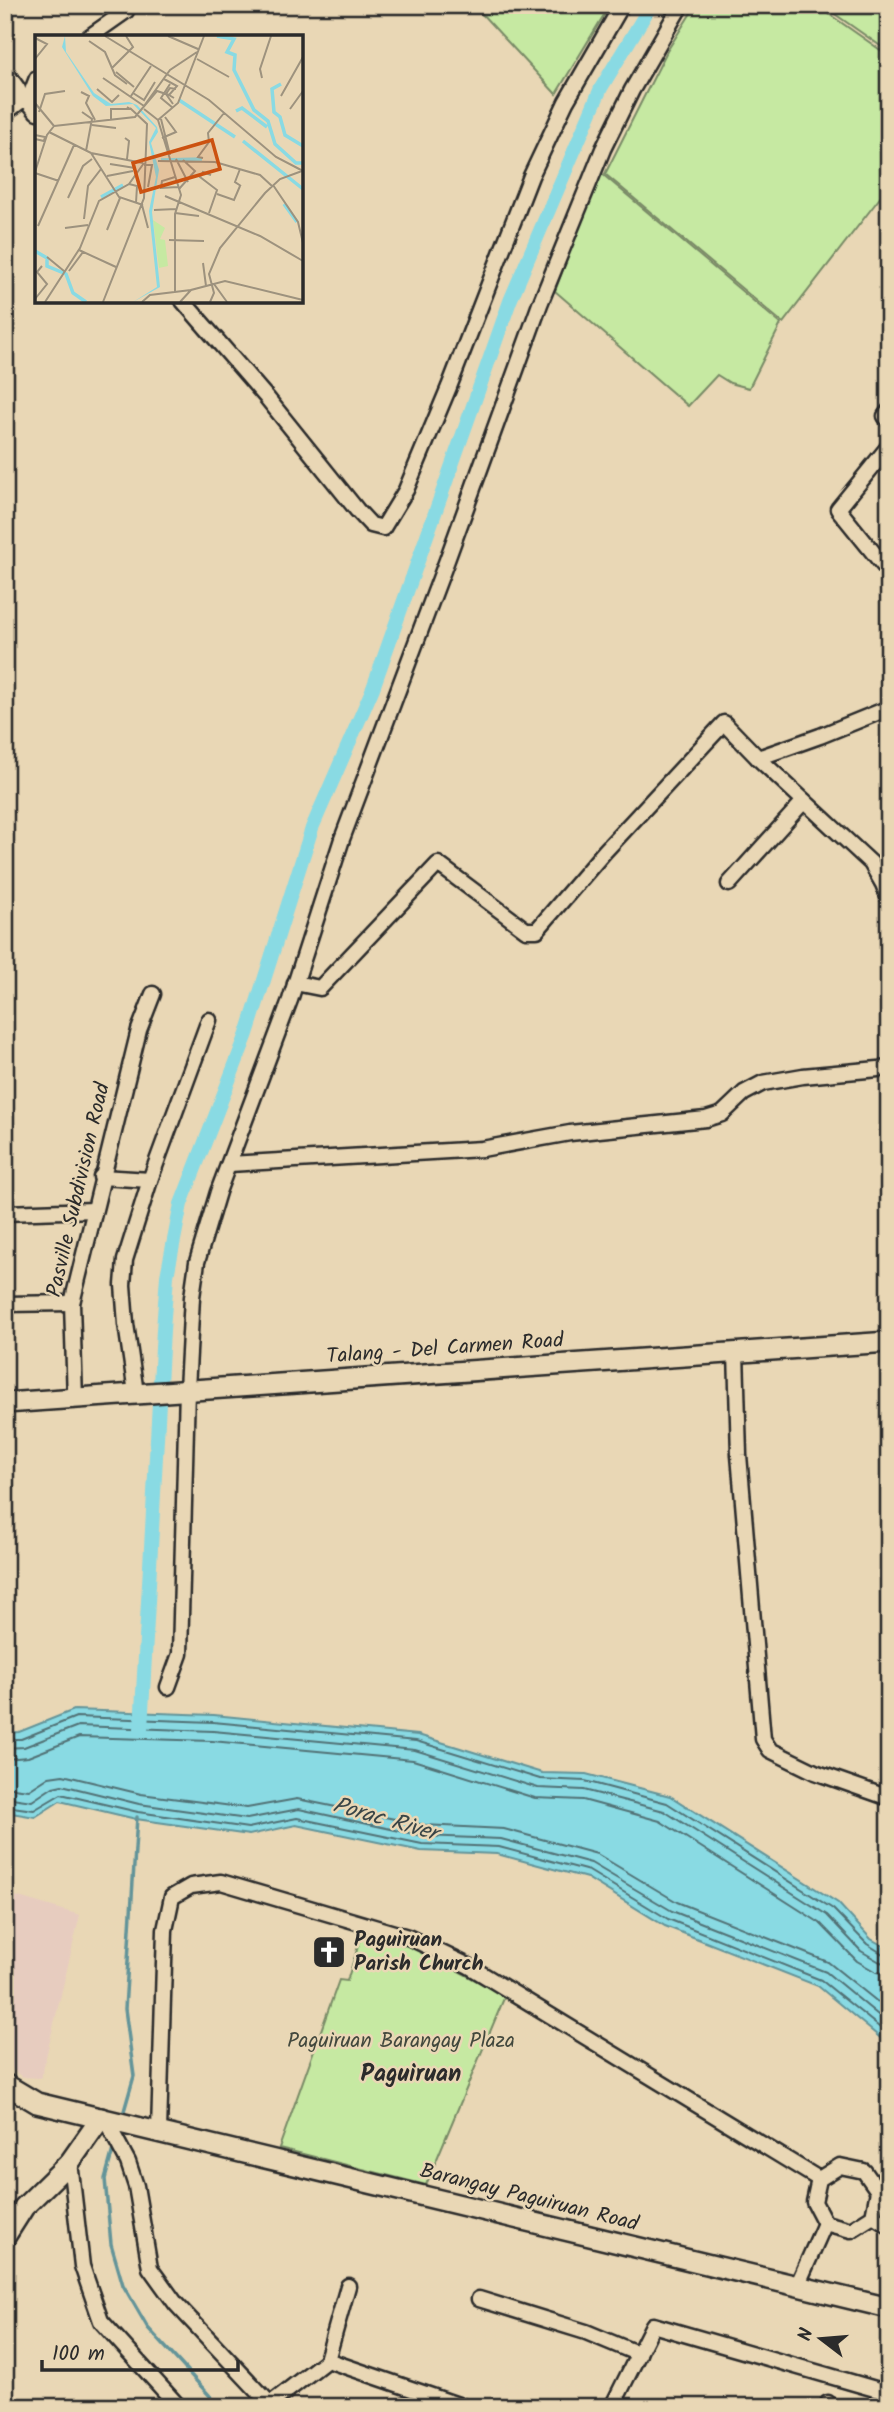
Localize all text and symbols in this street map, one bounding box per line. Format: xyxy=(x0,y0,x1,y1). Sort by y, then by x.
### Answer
inset map xyxy=(35,35,303,303)
street label: Pasville Subdivision Road xyxy=(38,1079,120,1300)
street label: Talang - Del Carmen Road xyxy=(325,1324,565,1374)
water label: Porac River xyxy=(328,1788,446,1853)
place label: Paguiruan Parish Church xyxy=(354,1924,484,1981)
church icon: Paguiruan Parish Church xyxy=(310,1933,348,1971)
park label: Paguiruan Barangay Plaza xyxy=(287,2025,515,2058)
district label: Paguiruan xyxy=(361,2055,461,2094)
street label: Barangay Paguiruan Road xyxy=(416,2155,642,2241)
north arrow xyxy=(786,2304,856,2374)
text: N xyxy=(791,2325,823,2345)
scale bar xyxy=(42,2328,238,2372)
text: 100 m xyxy=(52,2338,105,2371)

